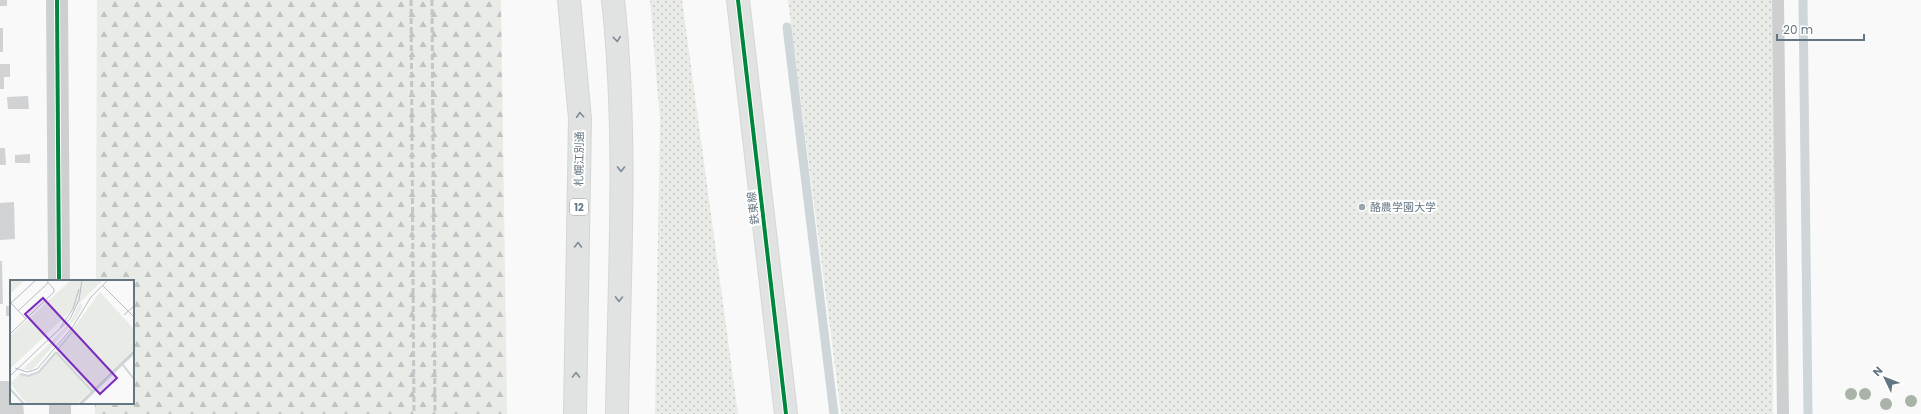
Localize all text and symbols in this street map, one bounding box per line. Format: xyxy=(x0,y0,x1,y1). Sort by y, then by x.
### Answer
scale bar xyxy=(1777,16,1864,42)
text: 20 m xyxy=(1783,21,1813,38)
one-way arrow xyxy=(612,36,621,42)
one-way arrow xyxy=(575,112,584,118)
street label: 札幌江別通 xyxy=(571,131,587,187)
one-way arrow xyxy=(617,166,625,172)
street label: 鉄東線 xyxy=(743,191,763,225)
road number: 12 xyxy=(570,199,588,215)
place label: 酪農学園大学 xyxy=(1370,199,1436,215)
marker: 酪農学園大学 xyxy=(1357,202,1367,212)
one-way arrow xyxy=(574,242,582,248)
inset map xyxy=(10,280,134,404)
one-way arrow xyxy=(615,296,623,302)
north arrow xyxy=(1865,358,1905,398)
text: N xyxy=(1869,363,1886,380)
one-way arrow xyxy=(572,372,580,378)

